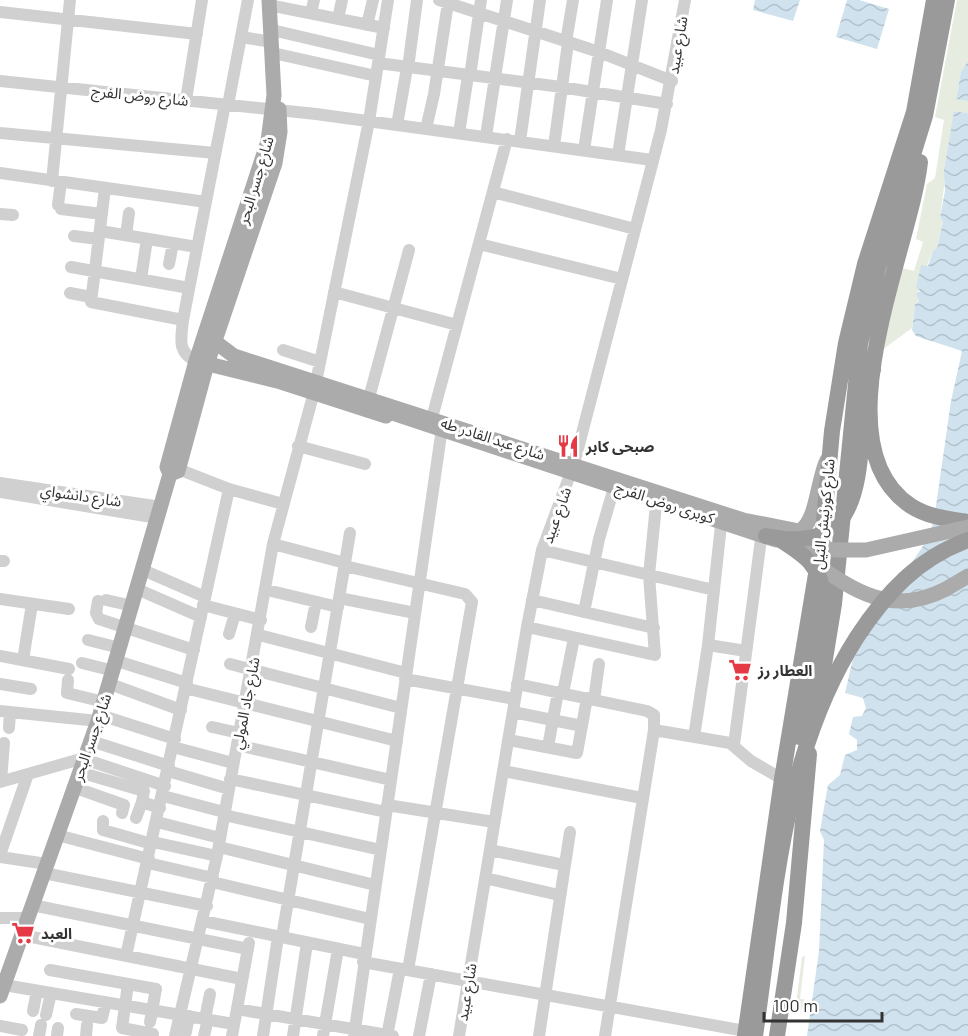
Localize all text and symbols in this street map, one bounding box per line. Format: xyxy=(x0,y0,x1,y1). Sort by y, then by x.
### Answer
street label: شارع عبيد xyxy=(664,14,694,76)
street label: شارع روض الفرج xyxy=(90,81,190,113)
street label: شارع جسر البحر xyxy=(233,134,281,228)
street label: شارع عبد القادر طه xyxy=(437,413,547,467)
restaurant icon: صبحى كابر xyxy=(555,433,581,459)
place label: صبحى كابر xyxy=(585,437,655,456)
street label: شارع كورنيش النيل xyxy=(808,457,842,571)
street label: كوبرى روض الفرج xyxy=(612,478,717,531)
street label: شارع دانشواي xyxy=(39,480,123,514)
street label: شارع عبيد xyxy=(538,484,578,547)
street label: شارع جاد المولي xyxy=(227,655,267,752)
supermarket icon: العطار رز xyxy=(727,657,753,683)
place label: العطار رز xyxy=(757,661,812,680)
street label: شارع جسر البحر xyxy=(67,691,118,785)
supermarket icon: العبد xyxy=(10,920,36,946)
place label: العبد xyxy=(41,924,72,942)
street label: شارع عبيد xyxy=(453,961,483,1023)
scale bar xyxy=(764,985,882,1023)
text: 100 m xyxy=(773,994,818,1016)

